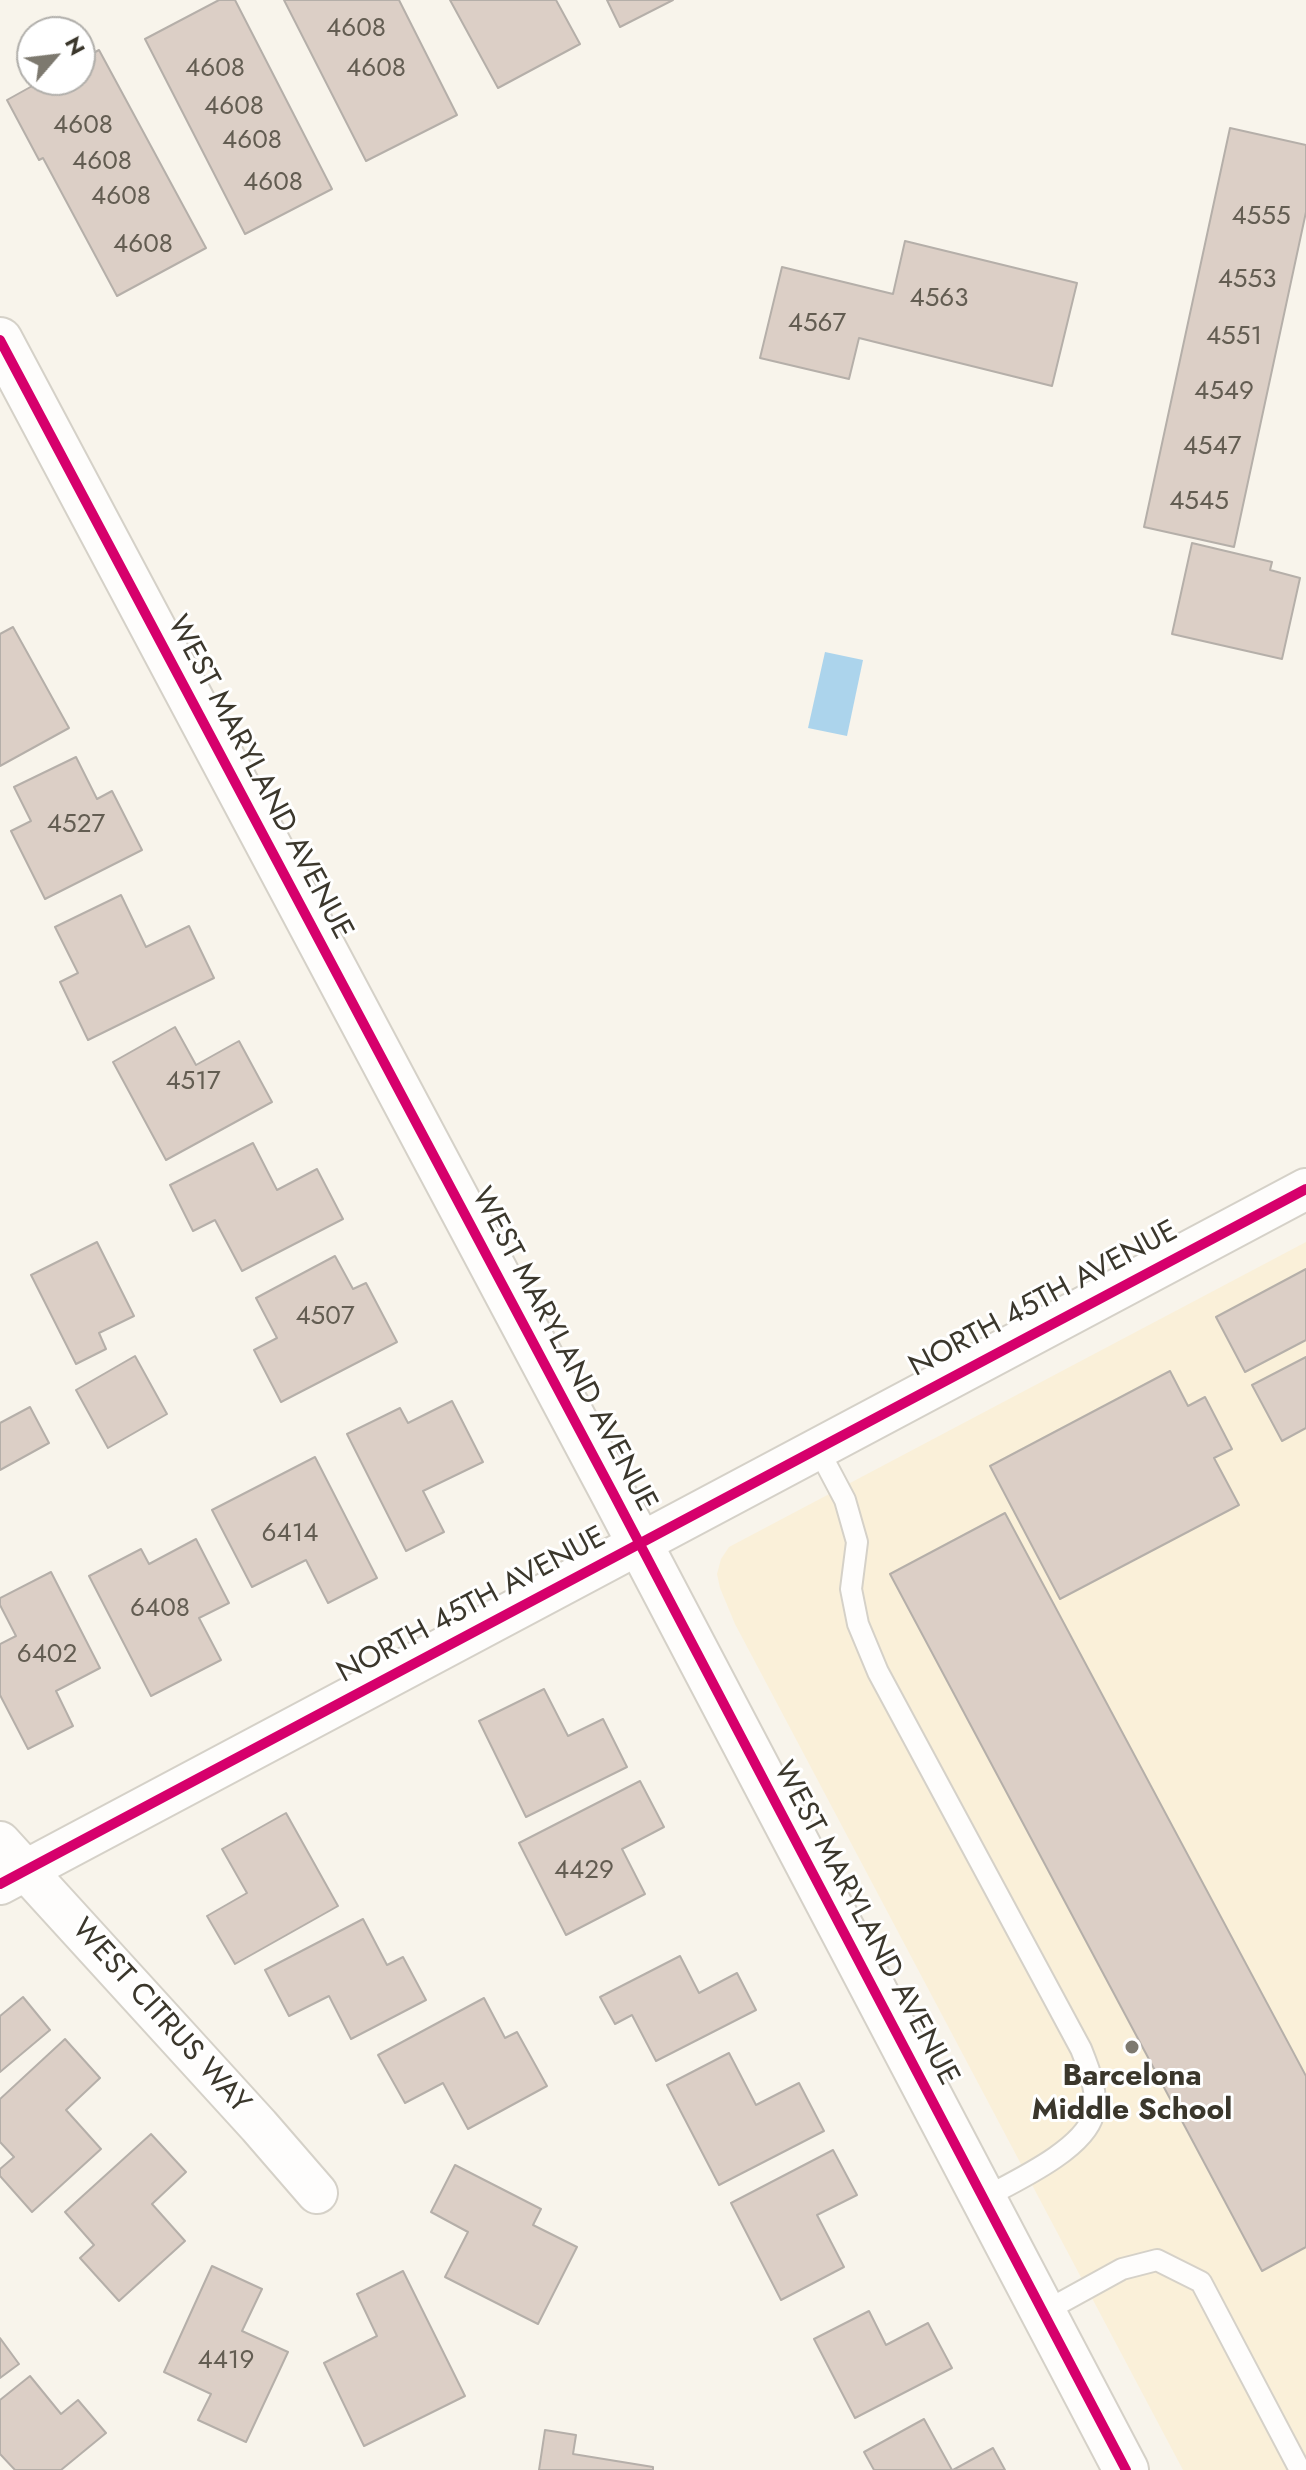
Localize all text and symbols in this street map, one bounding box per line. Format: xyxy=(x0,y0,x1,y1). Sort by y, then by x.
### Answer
house number: 4608 xyxy=(326,14,386,46)
north arrow xyxy=(16,16,96,96)
text: N xyxy=(57,30,94,61)
house number: 4608 xyxy=(185,54,245,86)
house number: 4608 xyxy=(346,54,406,86)
house number: 4608 xyxy=(204,92,264,124)
house number: 4608 xyxy=(53,111,113,143)
house number: 4608 xyxy=(222,126,282,158)
house number: 4608 xyxy=(72,147,132,179)
house number: 4608 xyxy=(243,168,303,200)
house number: 4608 xyxy=(91,182,151,214)
house number: 4555 xyxy=(1231,202,1291,234)
house number: 4608 xyxy=(113,230,173,262)
house number: 4553 xyxy=(1218,265,1276,297)
house number: 4563 xyxy=(910,284,968,316)
house number: 4567 xyxy=(788,309,846,341)
house number: 4551 xyxy=(1206,322,1262,354)
house number: 4549 xyxy=(1194,377,1254,409)
house number: 4547 xyxy=(1183,432,1241,464)
house number: 4545 xyxy=(1169,487,1229,519)
street label: WEST MARYLAND AVENUE xyxy=(158,610,360,946)
house number: 4527 xyxy=(47,810,105,842)
house number: 4517 xyxy=(165,1067,221,1099)
street label: WEST MARYLAND AVENUE xyxy=(462,1182,664,1518)
street label: NORTH 45TH AVENUE xyxy=(904,1214,1184,1386)
house number: 4507 xyxy=(295,1302,355,1334)
house number: 6414 xyxy=(262,1519,318,1551)
street label: NORTH 45TH AVENUE xyxy=(332,1520,612,1692)
house number: 6408 xyxy=(130,1594,190,1626)
house number: 6402 xyxy=(17,1640,77,1672)
street label: WEST MARYLAND AVENUE xyxy=(764,1756,966,2092)
house number: 4429 xyxy=(554,1856,614,1888)
street label: WEST CITRUS WAY xyxy=(63,1912,257,2122)
marker: Barcelona Middle School xyxy=(1123,2038,1141,2056)
place label: Barcelona Middle School xyxy=(1032,2060,1232,2130)
house number: 4419 xyxy=(198,2346,254,2378)

